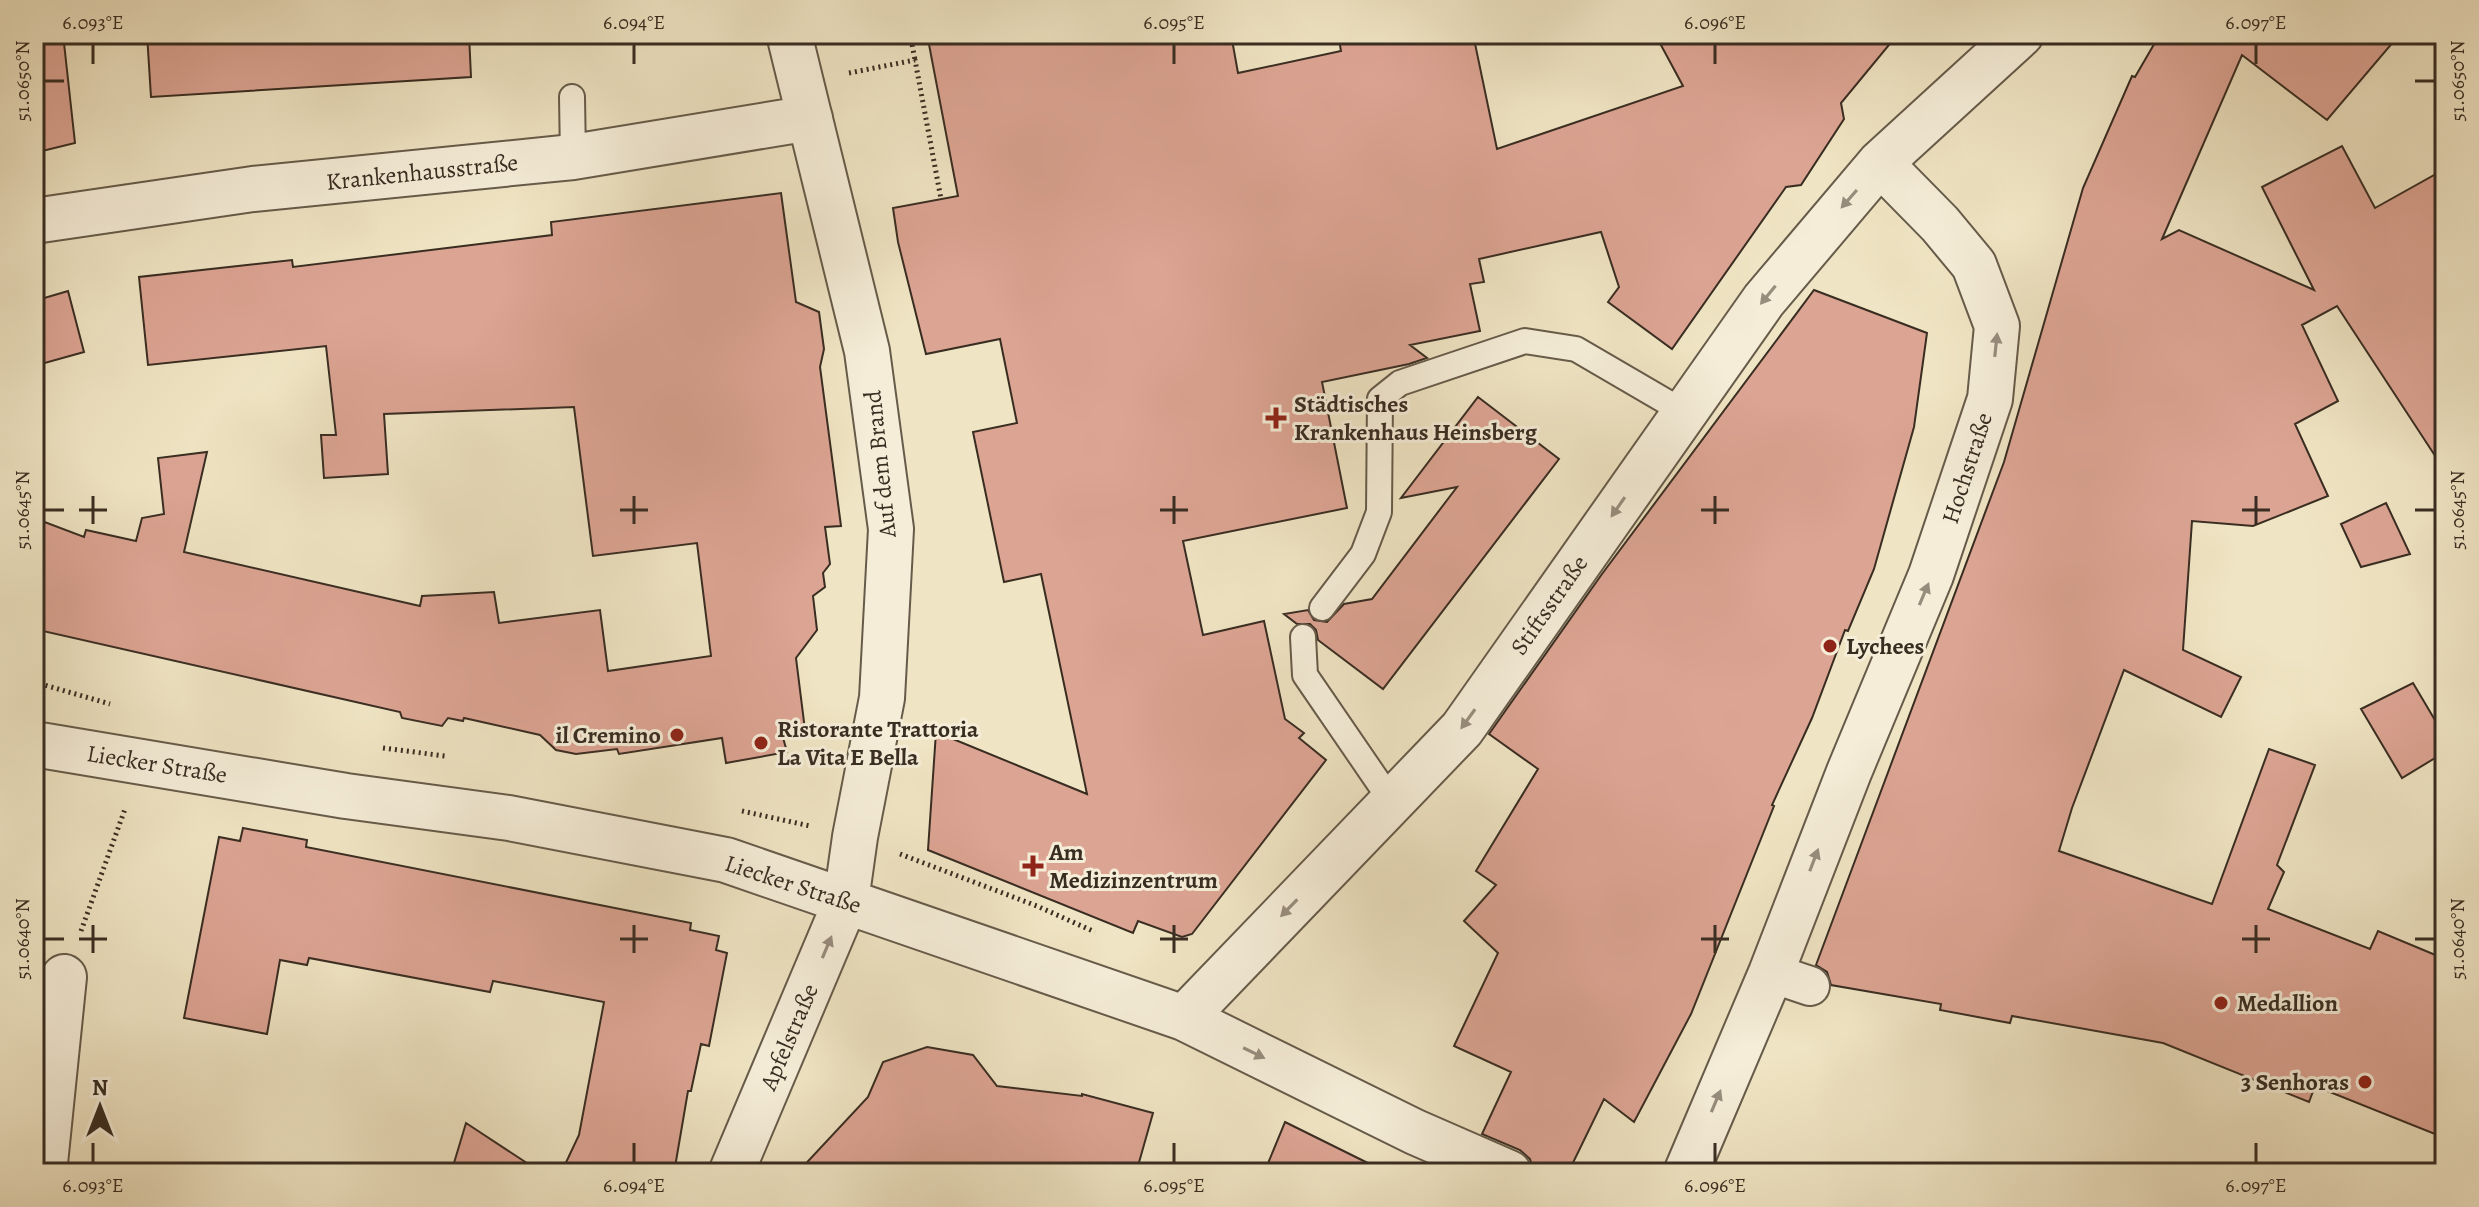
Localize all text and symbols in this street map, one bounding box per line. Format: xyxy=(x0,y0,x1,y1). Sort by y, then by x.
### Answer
text: 6.093°E xyxy=(62,9,124,36)
text: 6.094°E xyxy=(603,9,665,36)
text: 6.095°E xyxy=(1143,9,1205,36)
text: 6.096°E xyxy=(1684,9,1746,36)
text: 6.097°E xyxy=(2225,9,2287,36)
text: 51.0650°N xyxy=(9,40,36,122)
text: 51.0650°N xyxy=(2444,40,2471,122)
street label: Krankenhausstraße xyxy=(324,146,520,198)
one-way arrow xyxy=(1841,189,1858,209)
one-way arrow xyxy=(1761,285,1777,305)
one-way arrow xyxy=(1989,332,2002,357)
place label: Städtisches Krankenhaus Heinsberg xyxy=(1294,388,1538,448)
street label: Auf dem Brand xyxy=(856,389,904,540)
marker: Städtisches Krankenhaus Heinsberg xyxy=(1265,407,1287,429)
street label: Hochstraße xyxy=(1934,408,2000,528)
text: 51.0645°N xyxy=(9,470,36,550)
text: 51.0645°N xyxy=(2444,470,2471,550)
one-way arrow xyxy=(1611,496,1626,517)
street label: Stiftsstraße xyxy=(1503,549,1595,661)
one-way arrow xyxy=(1917,582,1930,606)
place label: Lychees xyxy=(1846,630,1924,662)
marker: Lychees xyxy=(1821,637,1839,655)
one-way arrow xyxy=(1461,709,1476,730)
place label: Ristorante Trattoria La Vita E Bella xyxy=(777,713,979,773)
place label: il Cremino xyxy=(555,719,661,751)
marker: il Cremino xyxy=(668,726,686,744)
marker: Ristorante Trattoria La Vita E Bella xyxy=(752,734,770,752)
street label: Liecker Straße xyxy=(85,737,229,791)
place label: Am Medizinzentrum xyxy=(1048,836,1218,896)
street label: Liecker Straße xyxy=(721,847,865,921)
one-way arrow xyxy=(1808,848,1821,872)
marker: Am Medizinzentrum xyxy=(1024,857,1042,875)
text: 51.0640°N xyxy=(9,898,36,980)
one-way arrow xyxy=(1281,898,1299,917)
text: 51.0640°N xyxy=(2444,898,2471,980)
one-way arrow xyxy=(821,935,834,958)
street label: Apfelstraße xyxy=(752,979,826,1096)
place label: Medallion xyxy=(2237,987,2338,1019)
marker: Medallion xyxy=(2212,994,2230,1012)
one-way arrow xyxy=(1243,1046,1266,1059)
place label: 3 Senhoras xyxy=(2241,1066,2349,1098)
north arrow xyxy=(60,1067,140,1147)
text: N xyxy=(92,1073,108,1103)
marker: 3 Senhoras xyxy=(2356,1073,2374,1091)
one-way arrow xyxy=(1710,1089,1723,1113)
text: 6.093°E xyxy=(62,1172,124,1199)
text: 6.094°E xyxy=(603,1172,665,1199)
text: 6.095°E xyxy=(1143,1172,1205,1199)
text: 6.096°E xyxy=(1684,1172,1746,1199)
text: 6.097°E xyxy=(2225,1172,2287,1199)

